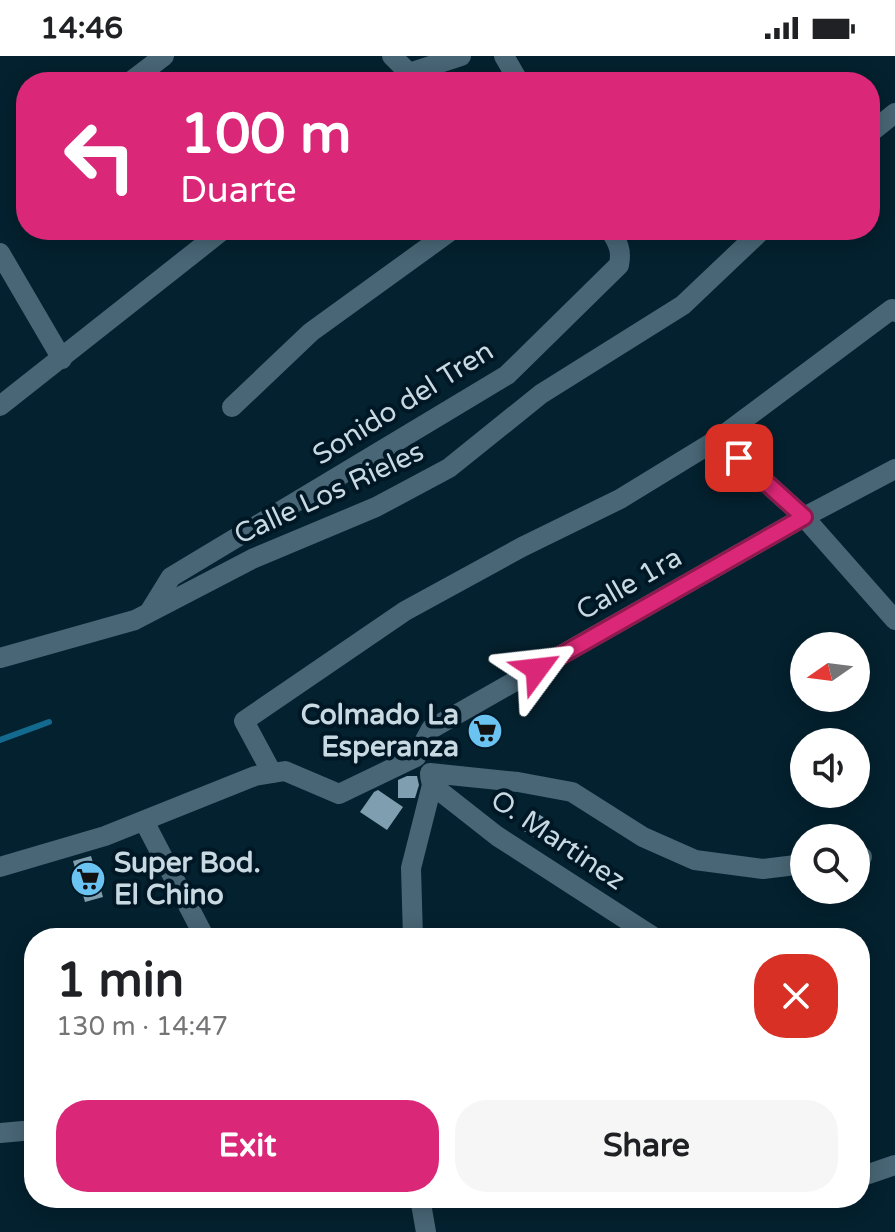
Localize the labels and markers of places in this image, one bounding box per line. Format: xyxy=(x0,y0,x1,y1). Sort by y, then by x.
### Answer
pin xyxy=(705,424,773,492)
place label: Colmado La Esperanza xyxy=(301,698,459,764)
supermarket icon: Colmado La Esperanza xyxy=(466,712,504,750)
place label: Super Bod. El Chino xyxy=(114,846,261,912)
supermarket icon: Super Bod. El Chino xyxy=(69,860,107,898)

